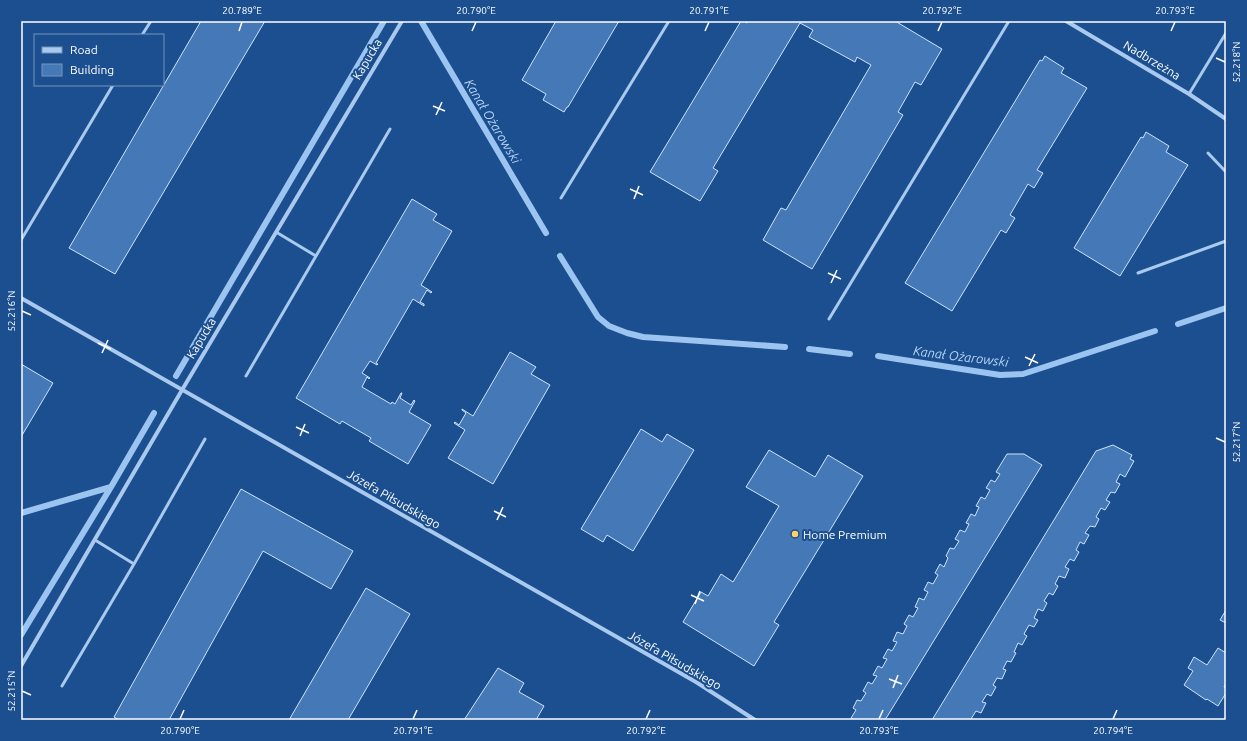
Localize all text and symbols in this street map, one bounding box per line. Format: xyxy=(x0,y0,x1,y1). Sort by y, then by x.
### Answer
text: 20.789°E xyxy=(222,5,262,16)
text: 20.790°E xyxy=(456,5,496,16)
text: 20.791°E xyxy=(689,5,729,16)
text: 20.792°E xyxy=(922,5,962,16)
text: 20.793°E xyxy=(1155,5,1195,16)
legend xyxy=(34,34,164,86)
street label: Kapucka xyxy=(350,36,384,82)
street label: Nadbrzeżna xyxy=(1121,38,1183,82)
text: 52.218°N xyxy=(1231,41,1242,83)
text: Road xyxy=(70,43,98,56)
text: Building xyxy=(70,63,114,76)
water label: Kanał Ożarowski xyxy=(462,76,524,166)
text: 52.216°N xyxy=(6,290,17,332)
street label: Kapucka xyxy=(184,315,218,361)
water label: Kanał Ożarowski xyxy=(913,343,1010,369)
text: 52.217°N xyxy=(1231,421,1242,463)
street label: Józefa Piłsudskiego xyxy=(345,467,443,531)
place label: Home Premium xyxy=(803,528,887,541)
marker: Home Premium xyxy=(790,529,800,539)
street label: Józefa Piłsudskiego xyxy=(626,628,724,692)
text: 52.215°N xyxy=(6,670,17,712)
text: 20.790°E xyxy=(160,725,200,736)
text: 20.791°E xyxy=(393,725,433,736)
text: 20.792°E xyxy=(626,725,666,736)
text: 20.793°E xyxy=(859,725,899,736)
text: 20.794°E xyxy=(1093,725,1133,736)

